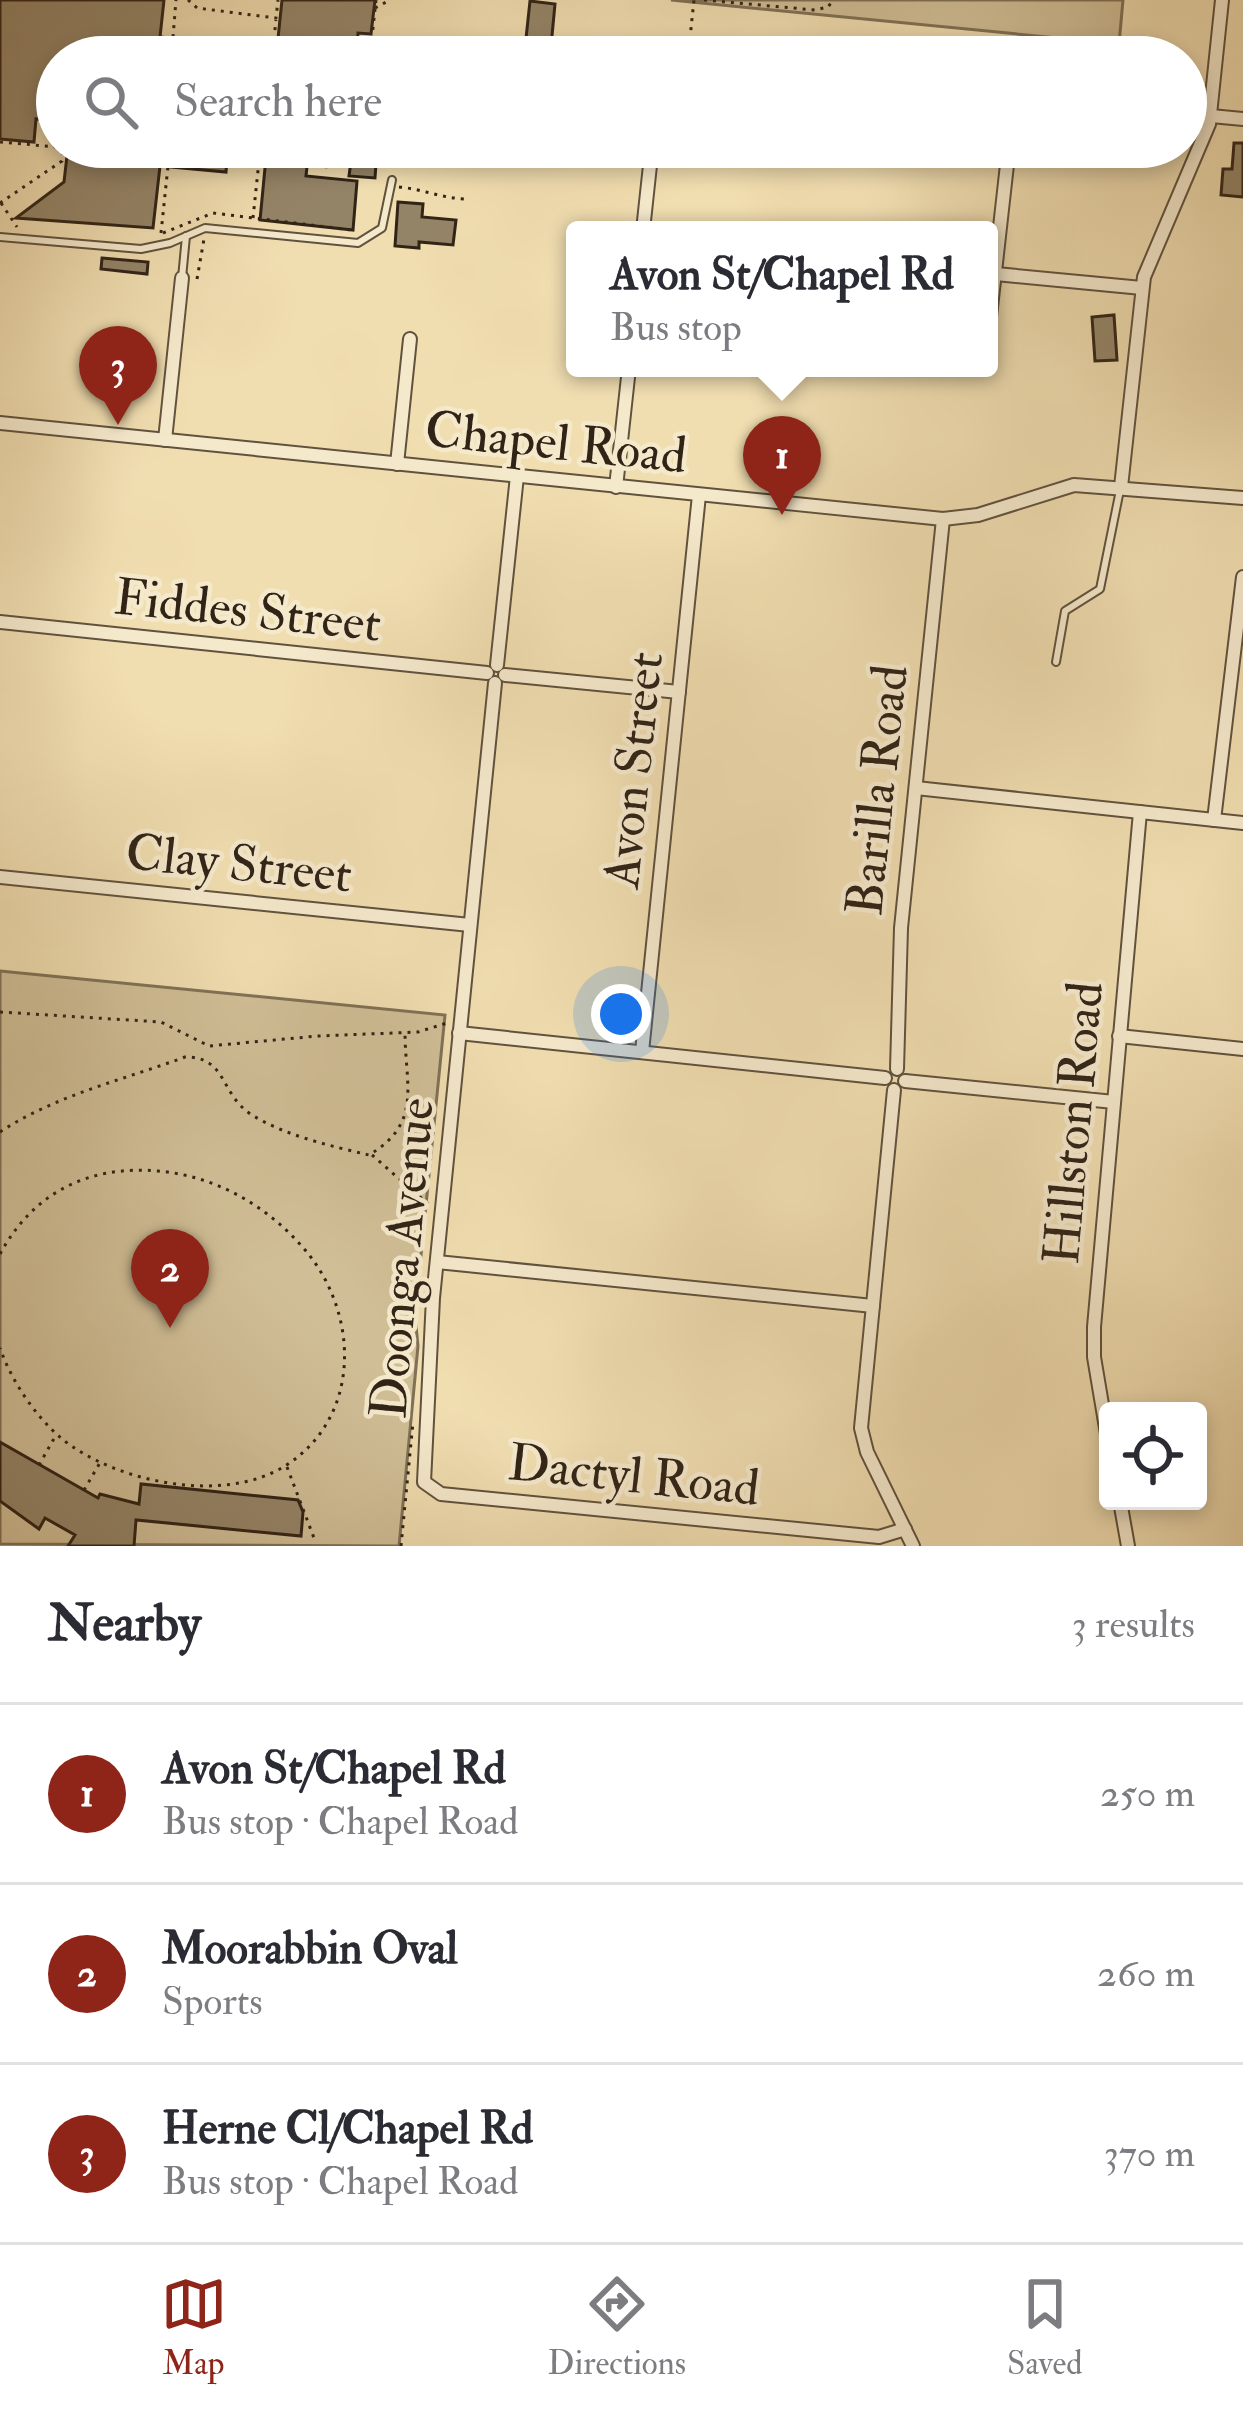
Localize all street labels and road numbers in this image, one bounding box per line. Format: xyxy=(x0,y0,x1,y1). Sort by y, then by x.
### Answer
street label: Chapel Road xyxy=(422,397,690,489)
street label: Fiddes Street xyxy=(111,565,384,657)
street label: Avon Street xyxy=(590,649,678,893)
street label: Barilla Road xyxy=(833,662,923,919)
street label: Clay Street xyxy=(123,820,355,908)
street label: Hillston Road xyxy=(1030,979,1118,1267)
street label: Doonga Avenue xyxy=(357,1095,449,1421)
street label: Dactyl Road xyxy=(505,1431,763,1521)

